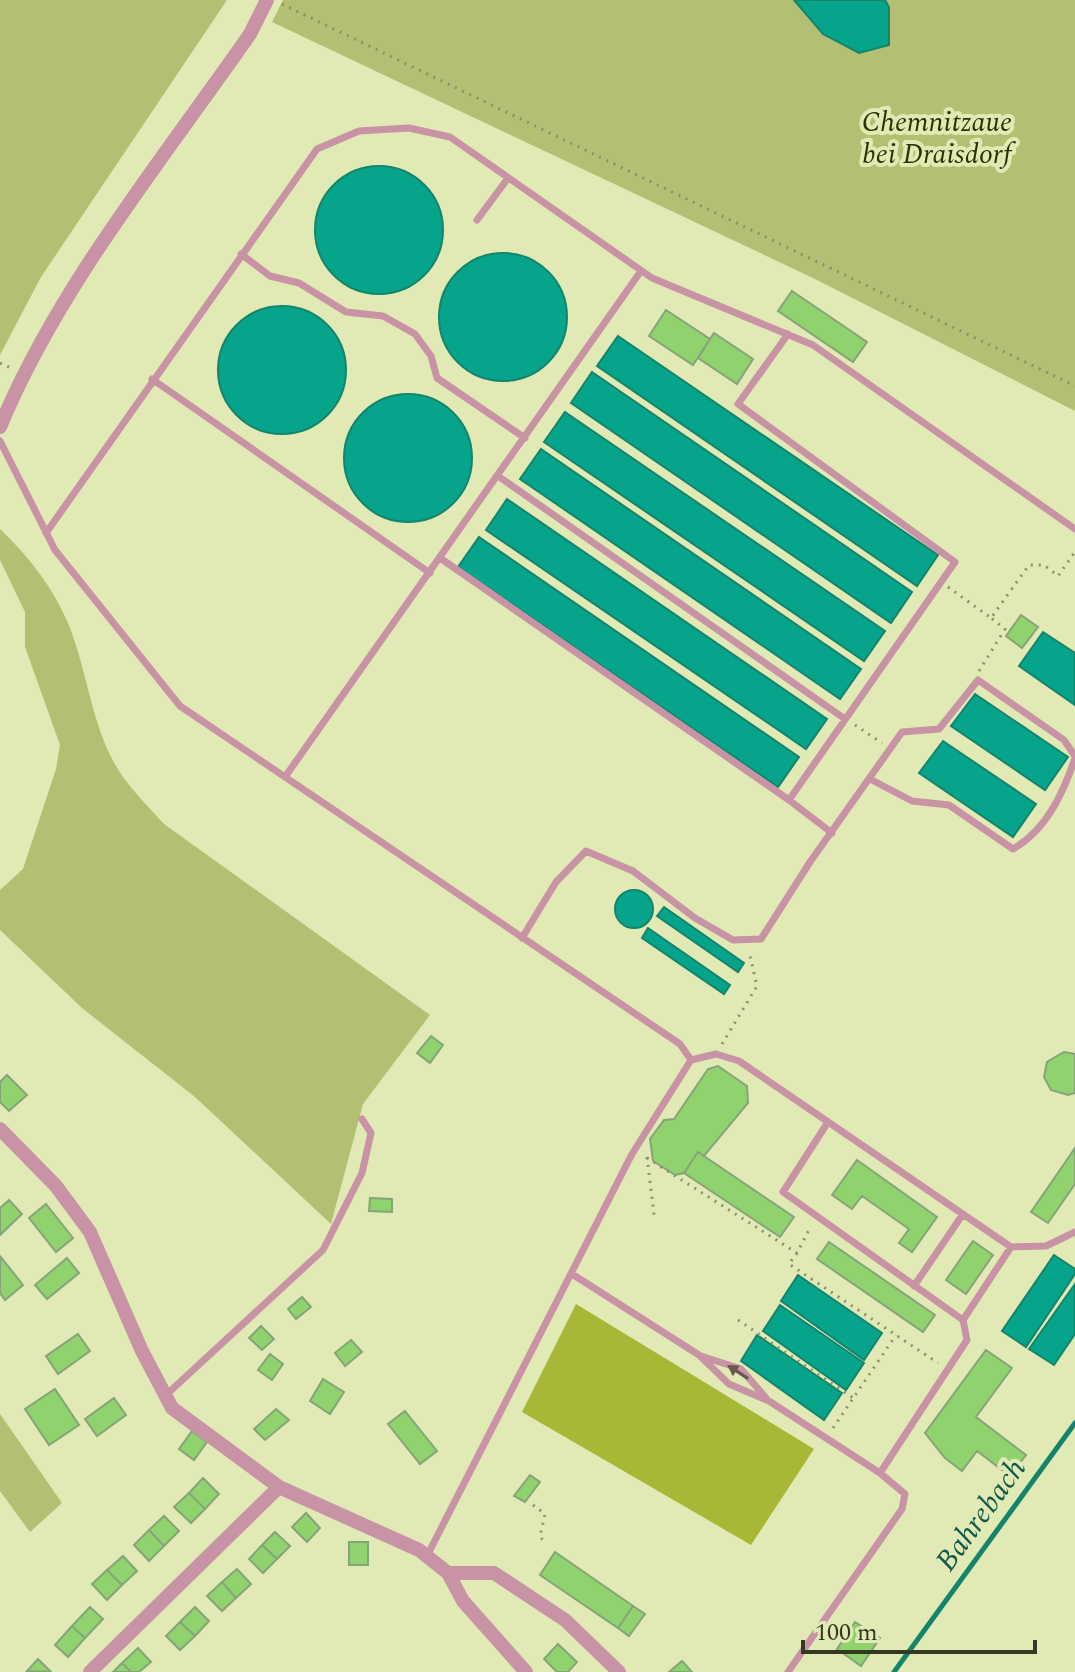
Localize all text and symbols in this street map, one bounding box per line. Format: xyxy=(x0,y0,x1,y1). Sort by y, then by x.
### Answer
park label: Chemnitzaue bei Draisdorf xyxy=(862,101,1016,176)
one-way arrow xyxy=(727,1365,750,1380)
water label: Bahrebach xyxy=(924,1449,1038,1581)
scale bar xyxy=(803,1604,1035,1654)
text: 100 m xyxy=(815,1615,878,1651)

